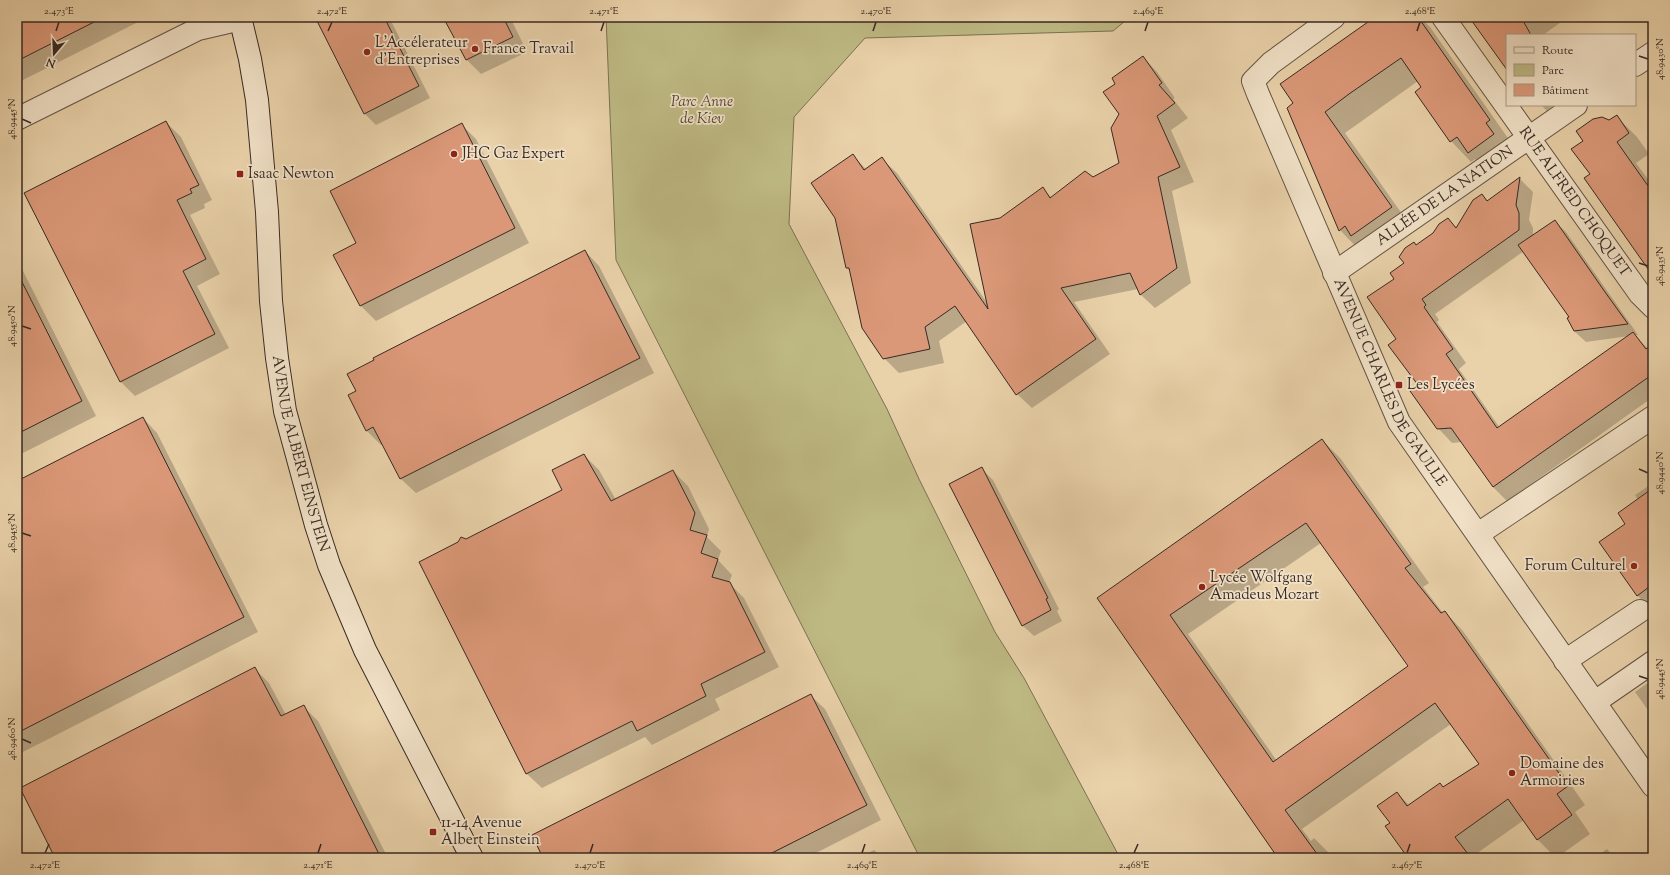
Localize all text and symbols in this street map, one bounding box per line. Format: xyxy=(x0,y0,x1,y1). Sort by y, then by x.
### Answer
text: 2.473°E xyxy=(44,4,74,19)
text: 2.472°E xyxy=(317,4,347,19)
text: 2.471°E xyxy=(589,4,619,19)
text: 2.470°E xyxy=(861,4,891,19)
text: 2.469°E xyxy=(1133,4,1163,19)
text: 2.468°E xyxy=(1405,4,1435,19)
place label: L'Accélerateur d'Entreprises xyxy=(375,33,468,71)
north arrow xyxy=(34,34,74,74)
legend xyxy=(1506,34,1636,106)
text: 48.9430°N xyxy=(1653,38,1668,80)
place label: France Travail xyxy=(483,39,574,60)
text: Route xyxy=(1542,42,1574,60)
marker: France Travail xyxy=(470,44,480,54)
marker: L'Accélerateur d'Entreprises xyxy=(362,47,372,57)
text: N xyxy=(44,53,59,72)
text: Parc xyxy=(1542,62,1564,80)
text: Bâtiment xyxy=(1542,82,1589,100)
park label: Parc Anne de Kiev xyxy=(671,92,733,130)
text: 48.9445°N xyxy=(5,98,20,140)
street label: RUE ALFRED CHOQUET xyxy=(1514,123,1636,282)
street label: ALLÉE DE LA NATION xyxy=(1372,141,1518,251)
place label: JHC Gaz Expert xyxy=(461,144,565,165)
marker: JHC Gaz Expert xyxy=(449,149,459,159)
place label: Isaac Newton xyxy=(248,164,334,185)
marker: Isaac Newton xyxy=(235,169,245,179)
text: 48.9435°N xyxy=(1653,246,1668,286)
street label: AVENUE CHARLES DE GAULLE xyxy=(1328,275,1451,491)
text: 48.9450°N xyxy=(5,305,20,347)
street label: AVENUE ALBERT EINSTEIN xyxy=(266,354,335,555)
place label: Les Lycées xyxy=(1407,375,1475,396)
marker: Les Lycées xyxy=(1394,380,1404,390)
text: 48.9440°N xyxy=(1653,452,1668,494)
text: 48.9455°N xyxy=(5,513,20,553)
place label: Forum Culturel xyxy=(1525,556,1626,577)
marker: Forum Culturel xyxy=(1629,561,1639,571)
place label: Lycée Wolfgang Amadeus Mozart xyxy=(1210,568,1319,606)
marker: Lycée Wolfgang Amadeus Mozart xyxy=(1197,582,1207,592)
text: 48.9445°N xyxy=(1653,658,1668,700)
text: 48.9460°N xyxy=(5,718,20,760)
place label: Domaine des Armoiries xyxy=(1520,754,1604,792)
marker: Domaine des Armoiries xyxy=(1507,768,1517,778)
place label: 11-14 Avenue Albert Einstein xyxy=(441,813,540,851)
marker: 11-14 Avenue Albert Einstein xyxy=(428,827,438,837)
text: 2.472°E xyxy=(30,858,60,873)
text: 2.471°E xyxy=(303,858,333,873)
text: 2.470°E xyxy=(575,858,605,873)
text: 2.469°E xyxy=(847,858,877,873)
text: 2.468°E xyxy=(1119,858,1149,873)
text: 2.467°E xyxy=(1392,858,1422,873)

